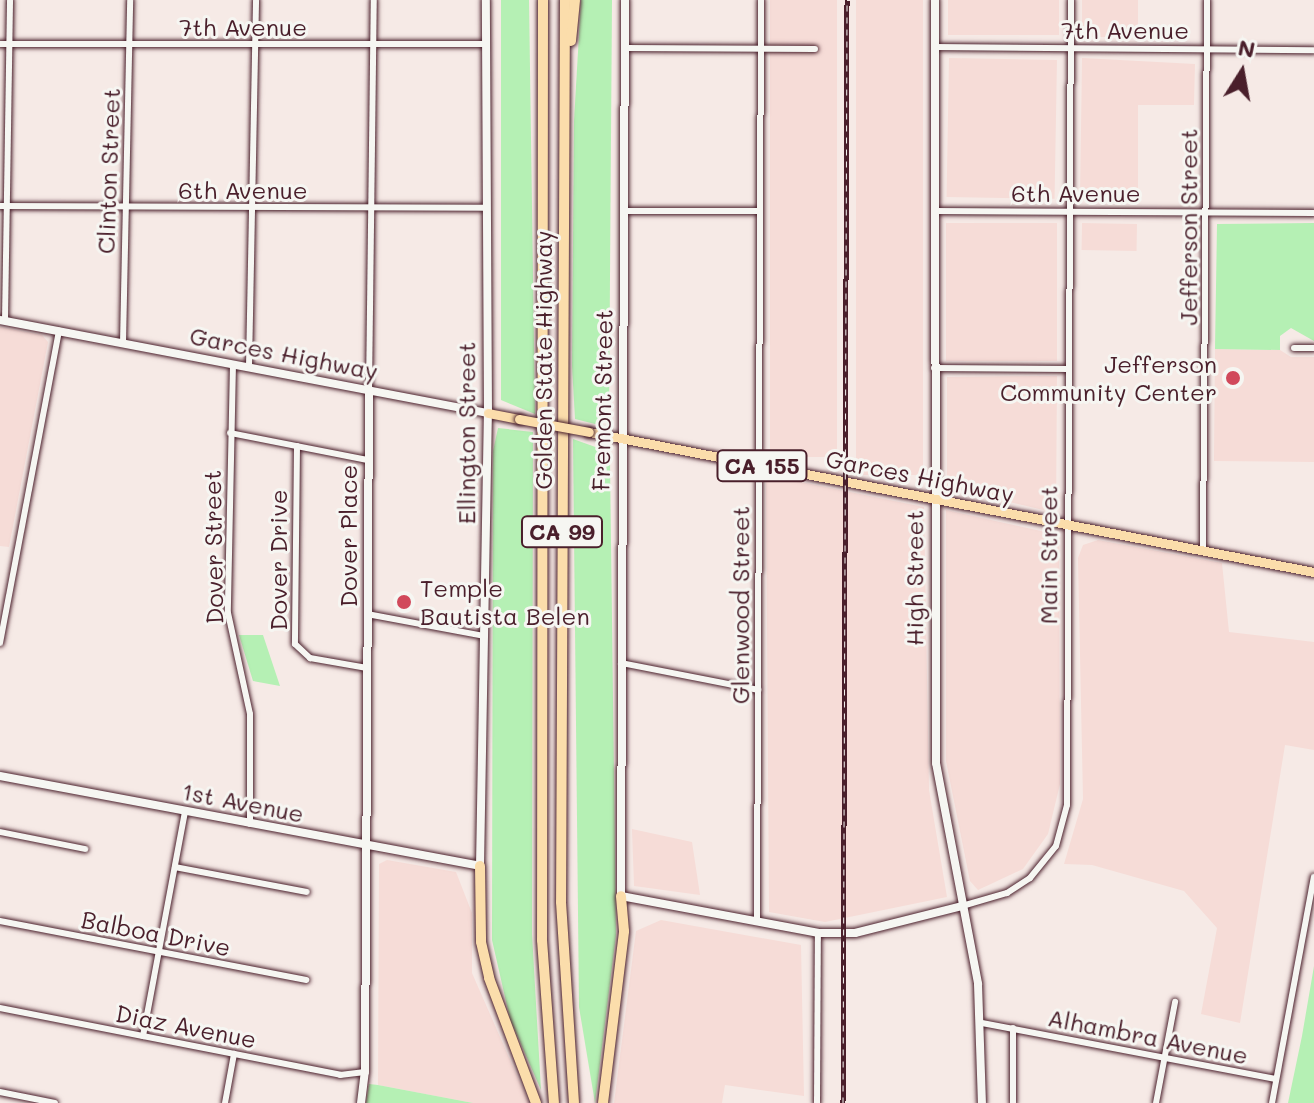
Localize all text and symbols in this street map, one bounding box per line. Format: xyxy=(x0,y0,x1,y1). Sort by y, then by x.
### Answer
street label: 7th Avenue xyxy=(179,13,307,41)
street label: 7th Avenue xyxy=(1061,16,1189,44)
north arrow xyxy=(1202,32,1282,112)
text: N xyxy=(1236,32,1258,64)
street label: Clinton Street xyxy=(91,88,125,254)
street label: Jefferson Street xyxy=(1174,129,1202,325)
street label: 6th Avenue xyxy=(178,176,308,204)
street label: 6th Avenue xyxy=(1011,179,1141,207)
street label: Golden State Highway xyxy=(529,230,557,490)
street label: Fremont Street xyxy=(586,309,618,491)
street label: Garces Highway xyxy=(187,321,381,385)
street label: Ellington Street xyxy=(452,342,480,524)
place label: Jefferson Community Center xyxy=(1000,350,1217,406)
marker: Jefferson Community Center xyxy=(1224,369,1242,387)
street label: Garces Highway xyxy=(823,444,1017,508)
road number: CA 155 xyxy=(716,448,808,484)
street label: Dover Place xyxy=(334,465,362,607)
street label: Dover Street xyxy=(197,470,229,624)
street label: Main Street xyxy=(1034,486,1062,624)
street label: Dover Drive xyxy=(264,489,292,631)
street label: Glenwood Street xyxy=(726,506,754,704)
street label: High Street xyxy=(900,510,928,646)
road number: CA 99 xyxy=(520,514,604,550)
place label: Temple Bautista Belen xyxy=(420,574,590,630)
marker: Temple Bautista Belen xyxy=(395,593,413,611)
street label: 1st Avenue xyxy=(180,776,306,828)
street label: Balboa Drive xyxy=(79,904,233,962)
street label: Diaz Avenue xyxy=(113,998,259,1054)
street label: Alhambra Avenue xyxy=(1045,1002,1251,1070)

